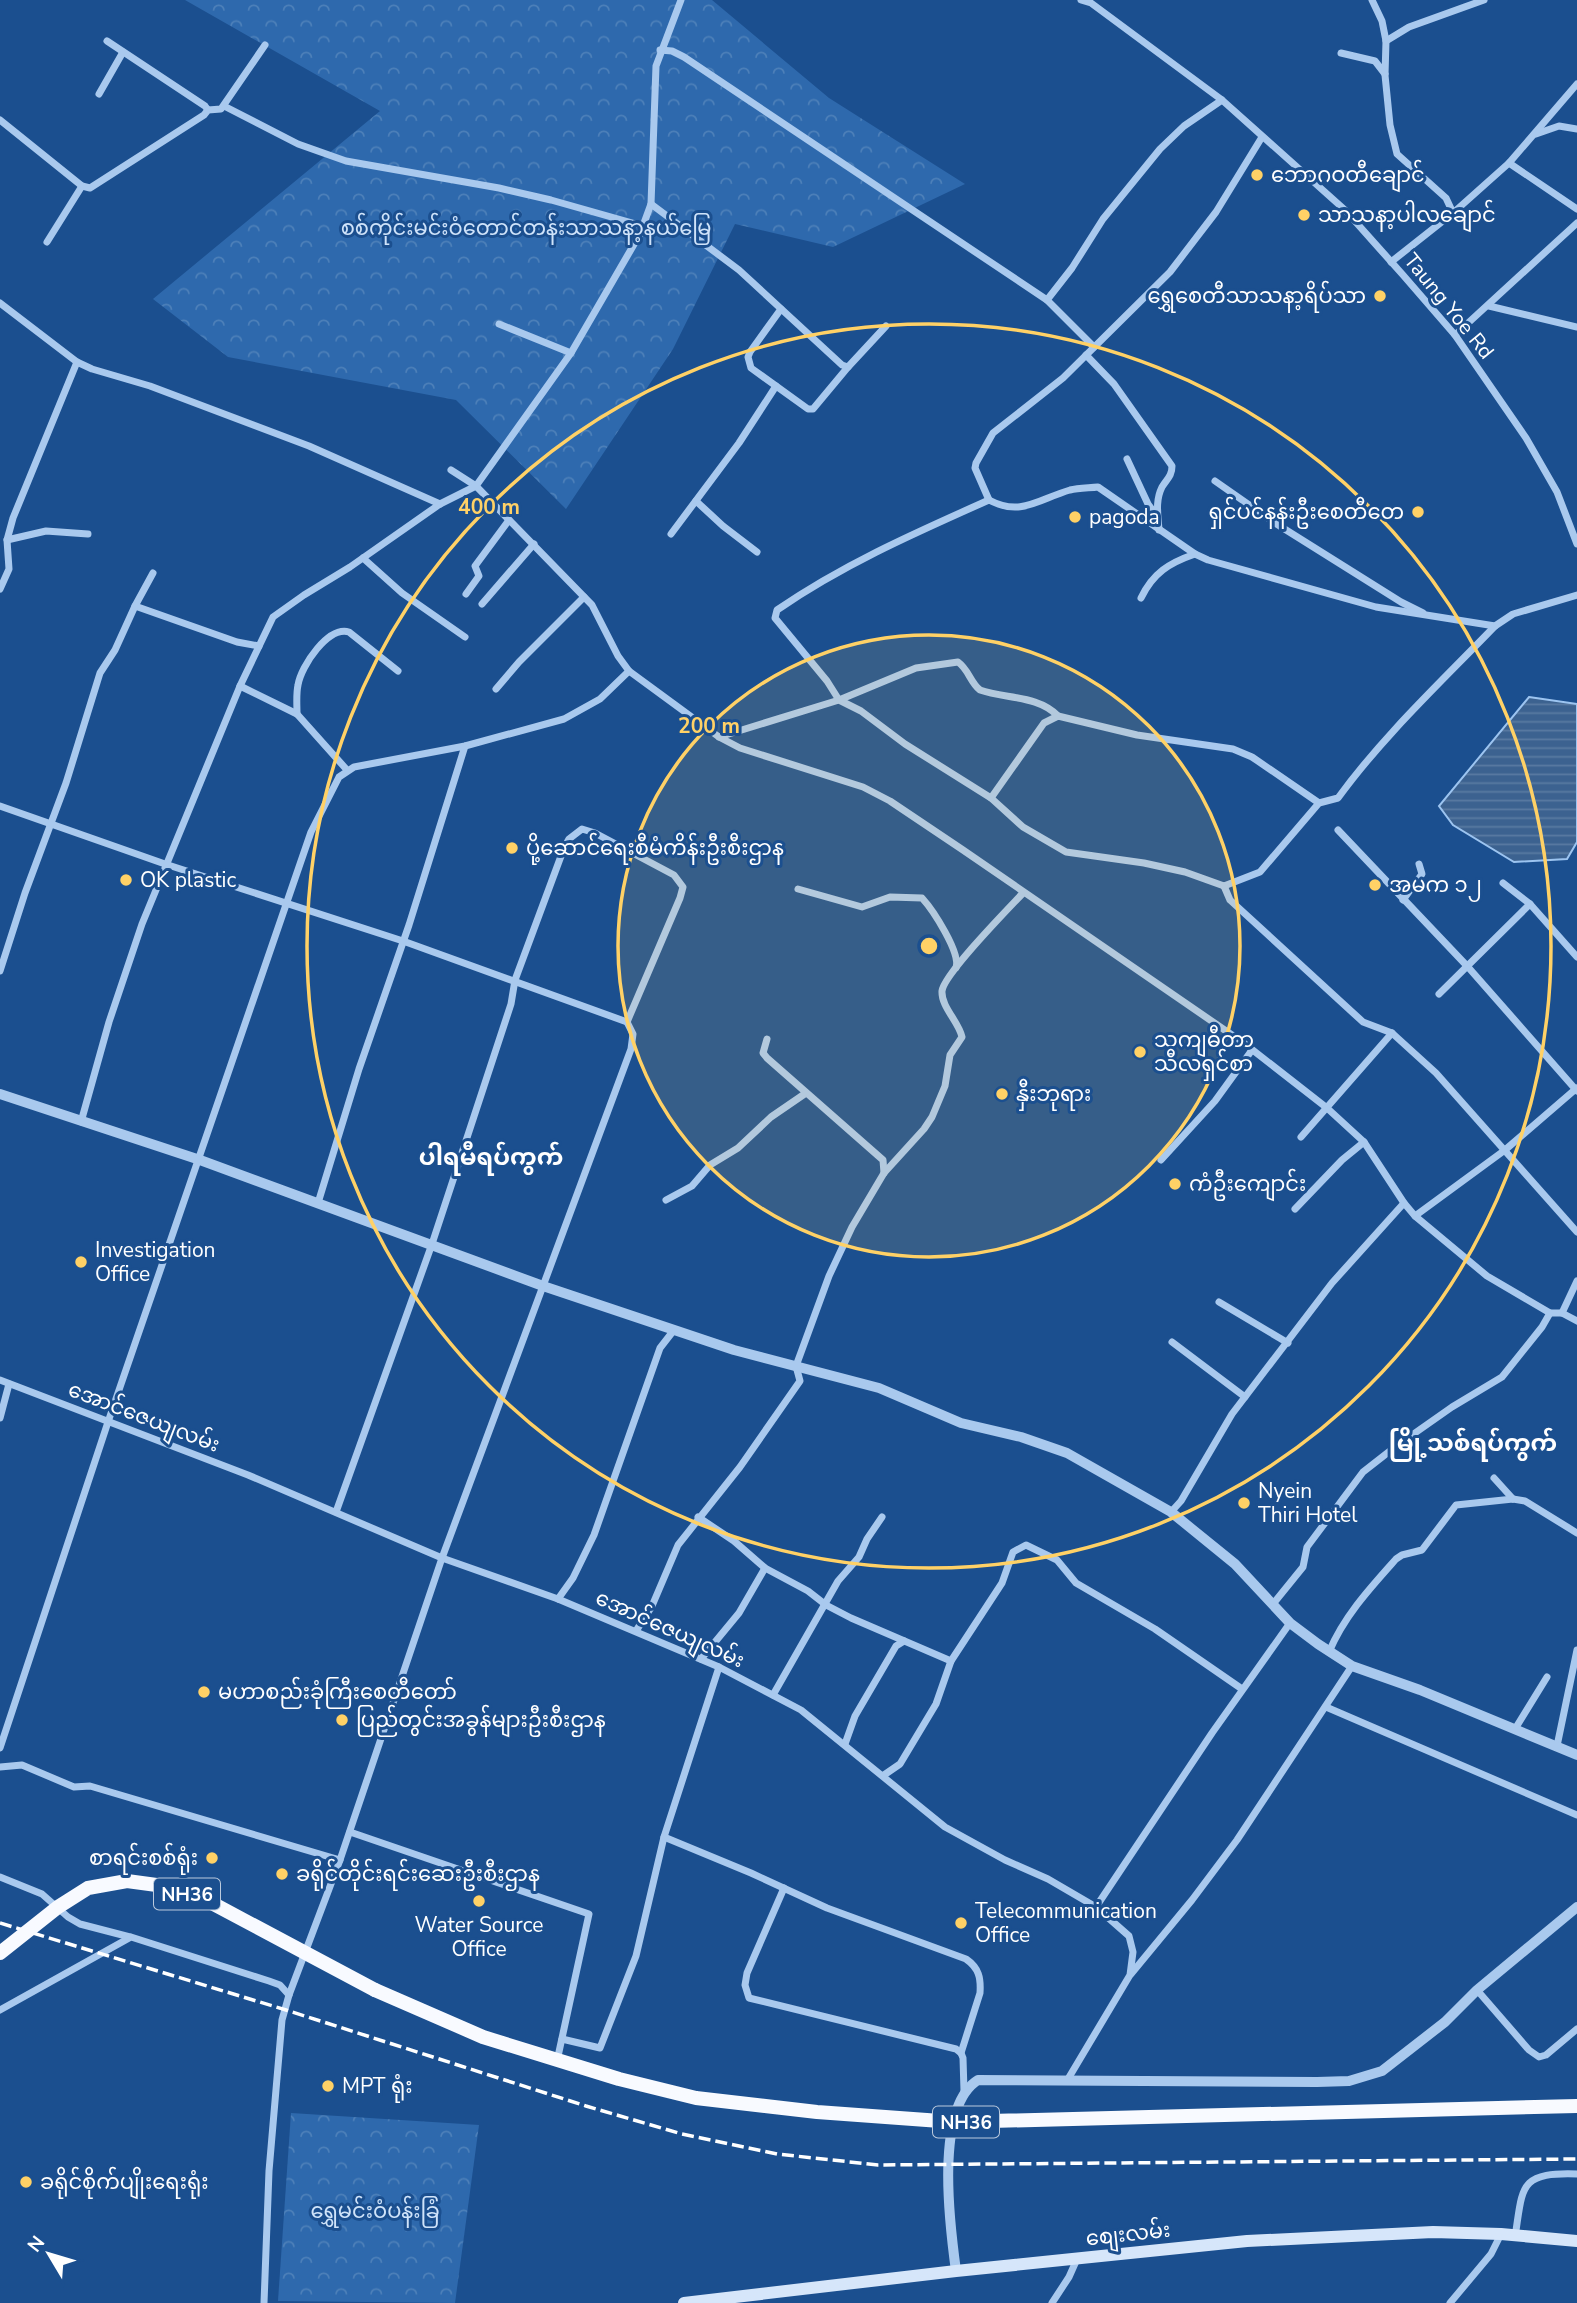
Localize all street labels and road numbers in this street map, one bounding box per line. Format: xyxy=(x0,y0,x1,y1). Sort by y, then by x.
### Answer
street label: Taung Yoe Rd xyxy=(1398,247,1500,365)
street label: အောင်ဇေယျလမ်း xyxy=(63,1373,224,1462)
street label: အောင်ဇေယျလမ်း xyxy=(590,1582,750,1678)
road number: NH36 xyxy=(154,1878,220,1910)
road number: NH36 xyxy=(933,2106,999,2138)
street label: စျေးလမ်း xyxy=(1084,2214,1172,2256)

